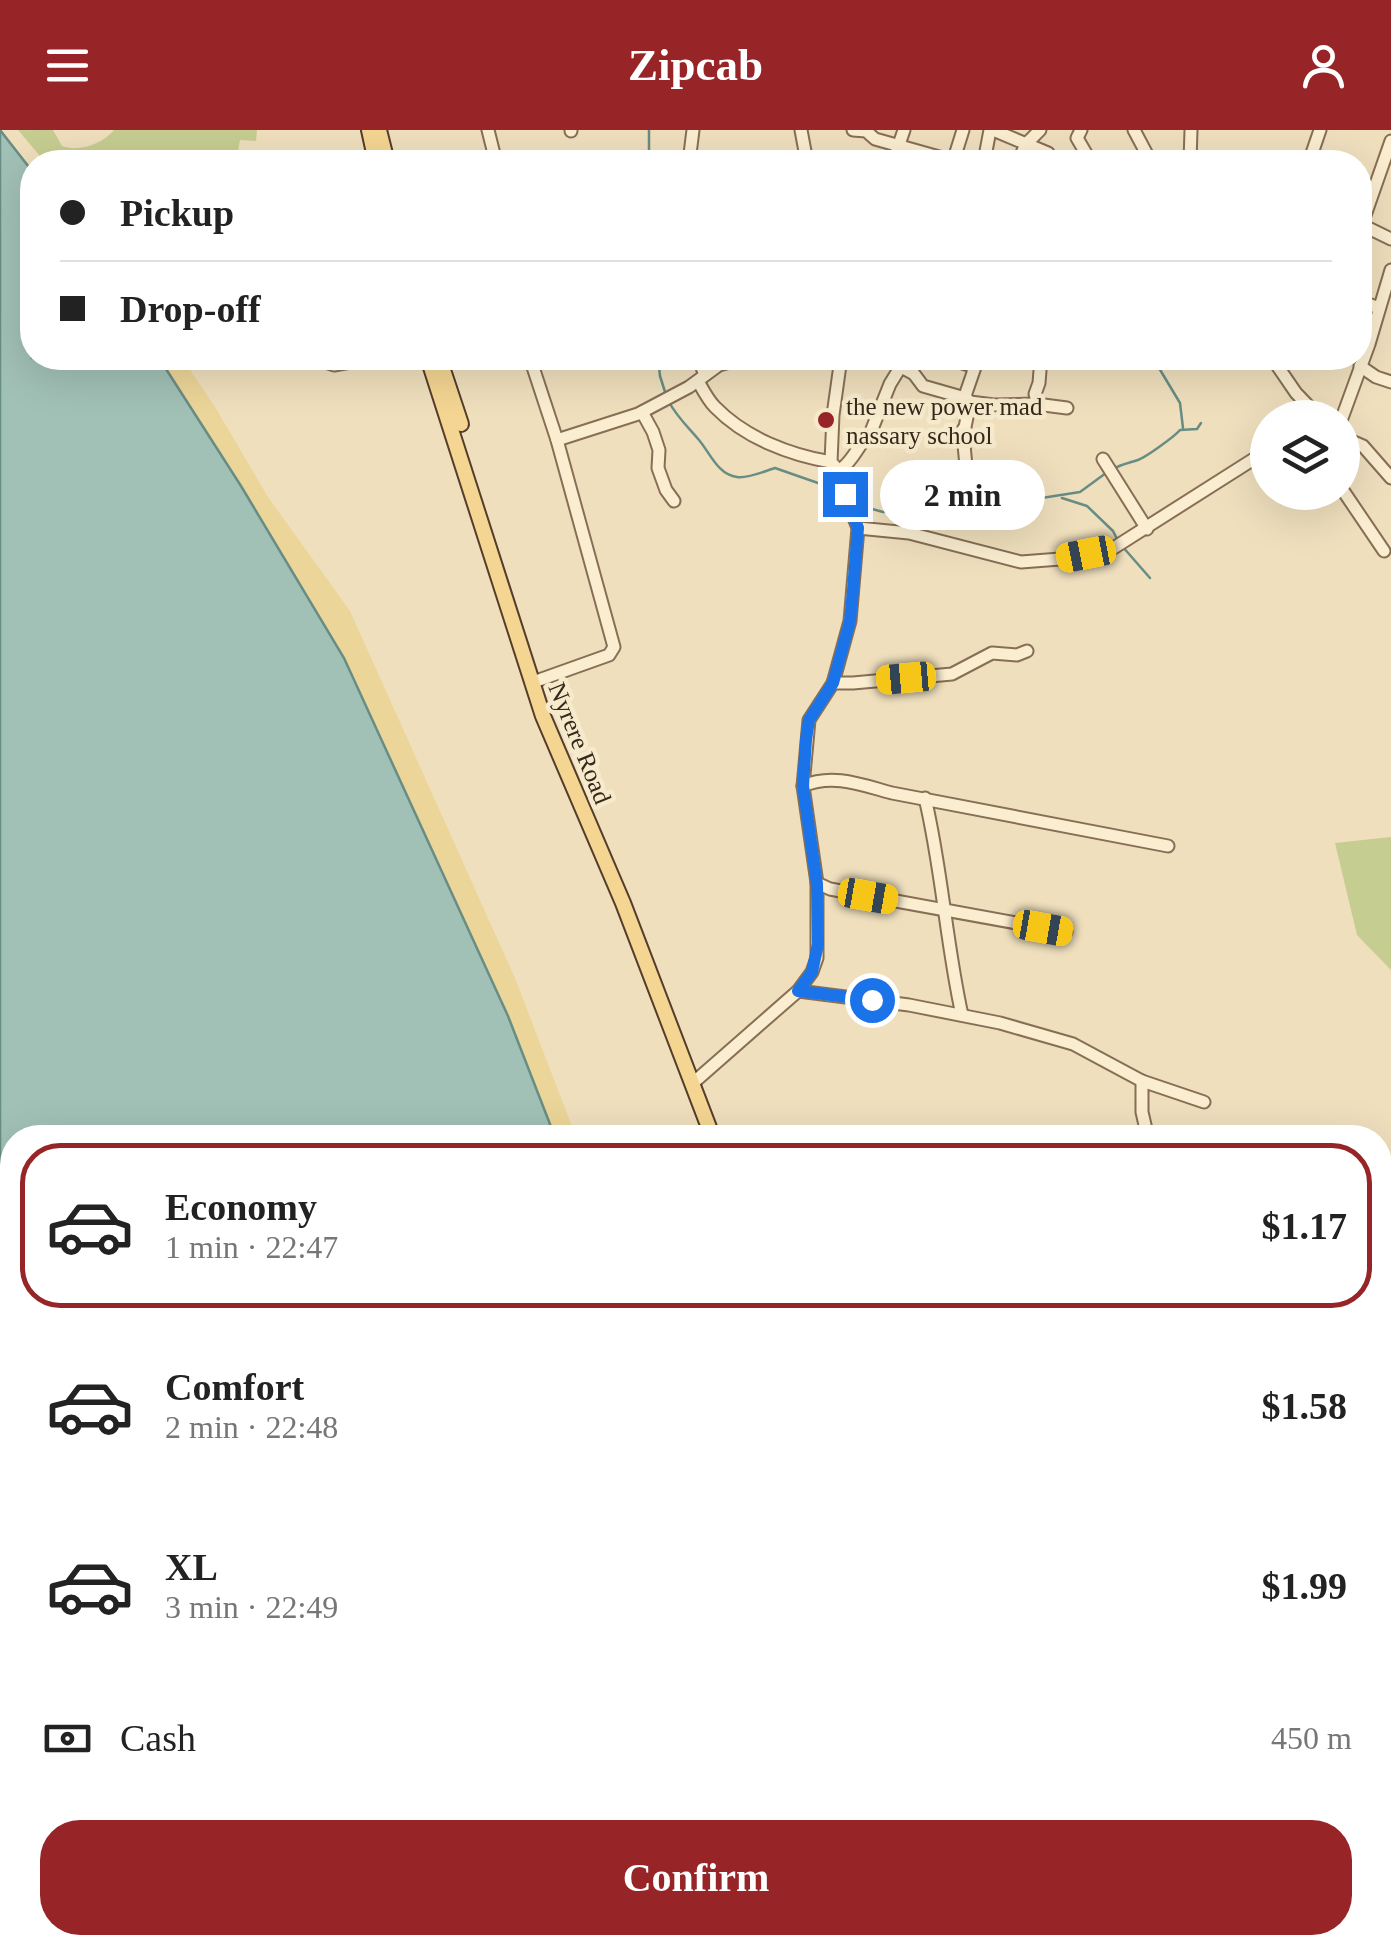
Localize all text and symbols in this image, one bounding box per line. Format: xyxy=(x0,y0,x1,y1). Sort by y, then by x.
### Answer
icon: menu xyxy=(40,38,95,93)
icon: person xyxy=(1296,38,1351,93)
text: Zipcab xyxy=(628,40,763,90)
text: Pickup xyxy=(120,192,234,234)
text: Drop-off xyxy=(120,288,261,330)
place label: the new power mad nassary school xyxy=(846,393,1043,449)
map controls xyxy=(1250,400,1360,510)
button: layers xyxy=(1250,400,1360,510)
marker: the new power mad nassary school xyxy=(815,409,837,431)
callout: 2 min xyxy=(880,459,1045,529)
route end xyxy=(823,472,868,517)
text: 2 min xyxy=(924,477,1001,513)
car xyxy=(1054,534,1118,574)
car xyxy=(875,660,937,696)
street label: Nyrere Road xyxy=(543,678,617,808)
car xyxy=(836,876,900,916)
car xyxy=(1011,908,1075,948)
route start xyxy=(850,978,895,1023)
icon: car xyxy=(45,1181,135,1271)
text: Economy xyxy=(165,1186,317,1228)
text: $1.17 xyxy=(1262,1205,1347,1247)
text: 1 min · 22:47 xyxy=(165,1229,338,1265)
icon: car xyxy=(45,1361,135,1451)
text: Comfort xyxy=(165,1366,304,1408)
text: $1.58 xyxy=(1262,1385,1347,1427)
text: 2 min · 22:48 xyxy=(165,1409,338,1445)
icon: car xyxy=(45,1541,135,1631)
text: XL xyxy=(165,1546,218,1588)
text: $1.99 xyxy=(1262,1565,1347,1607)
text: 3 min · 22:49 xyxy=(165,1589,338,1625)
icon: cash xyxy=(40,1711,95,1766)
text: Cash xyxy=(120,1717,196,1759)
text: 450 m xyxy=(1271,1720,1352,1756)
button: Confirm xyxy=(40,1820,1352,1935)

